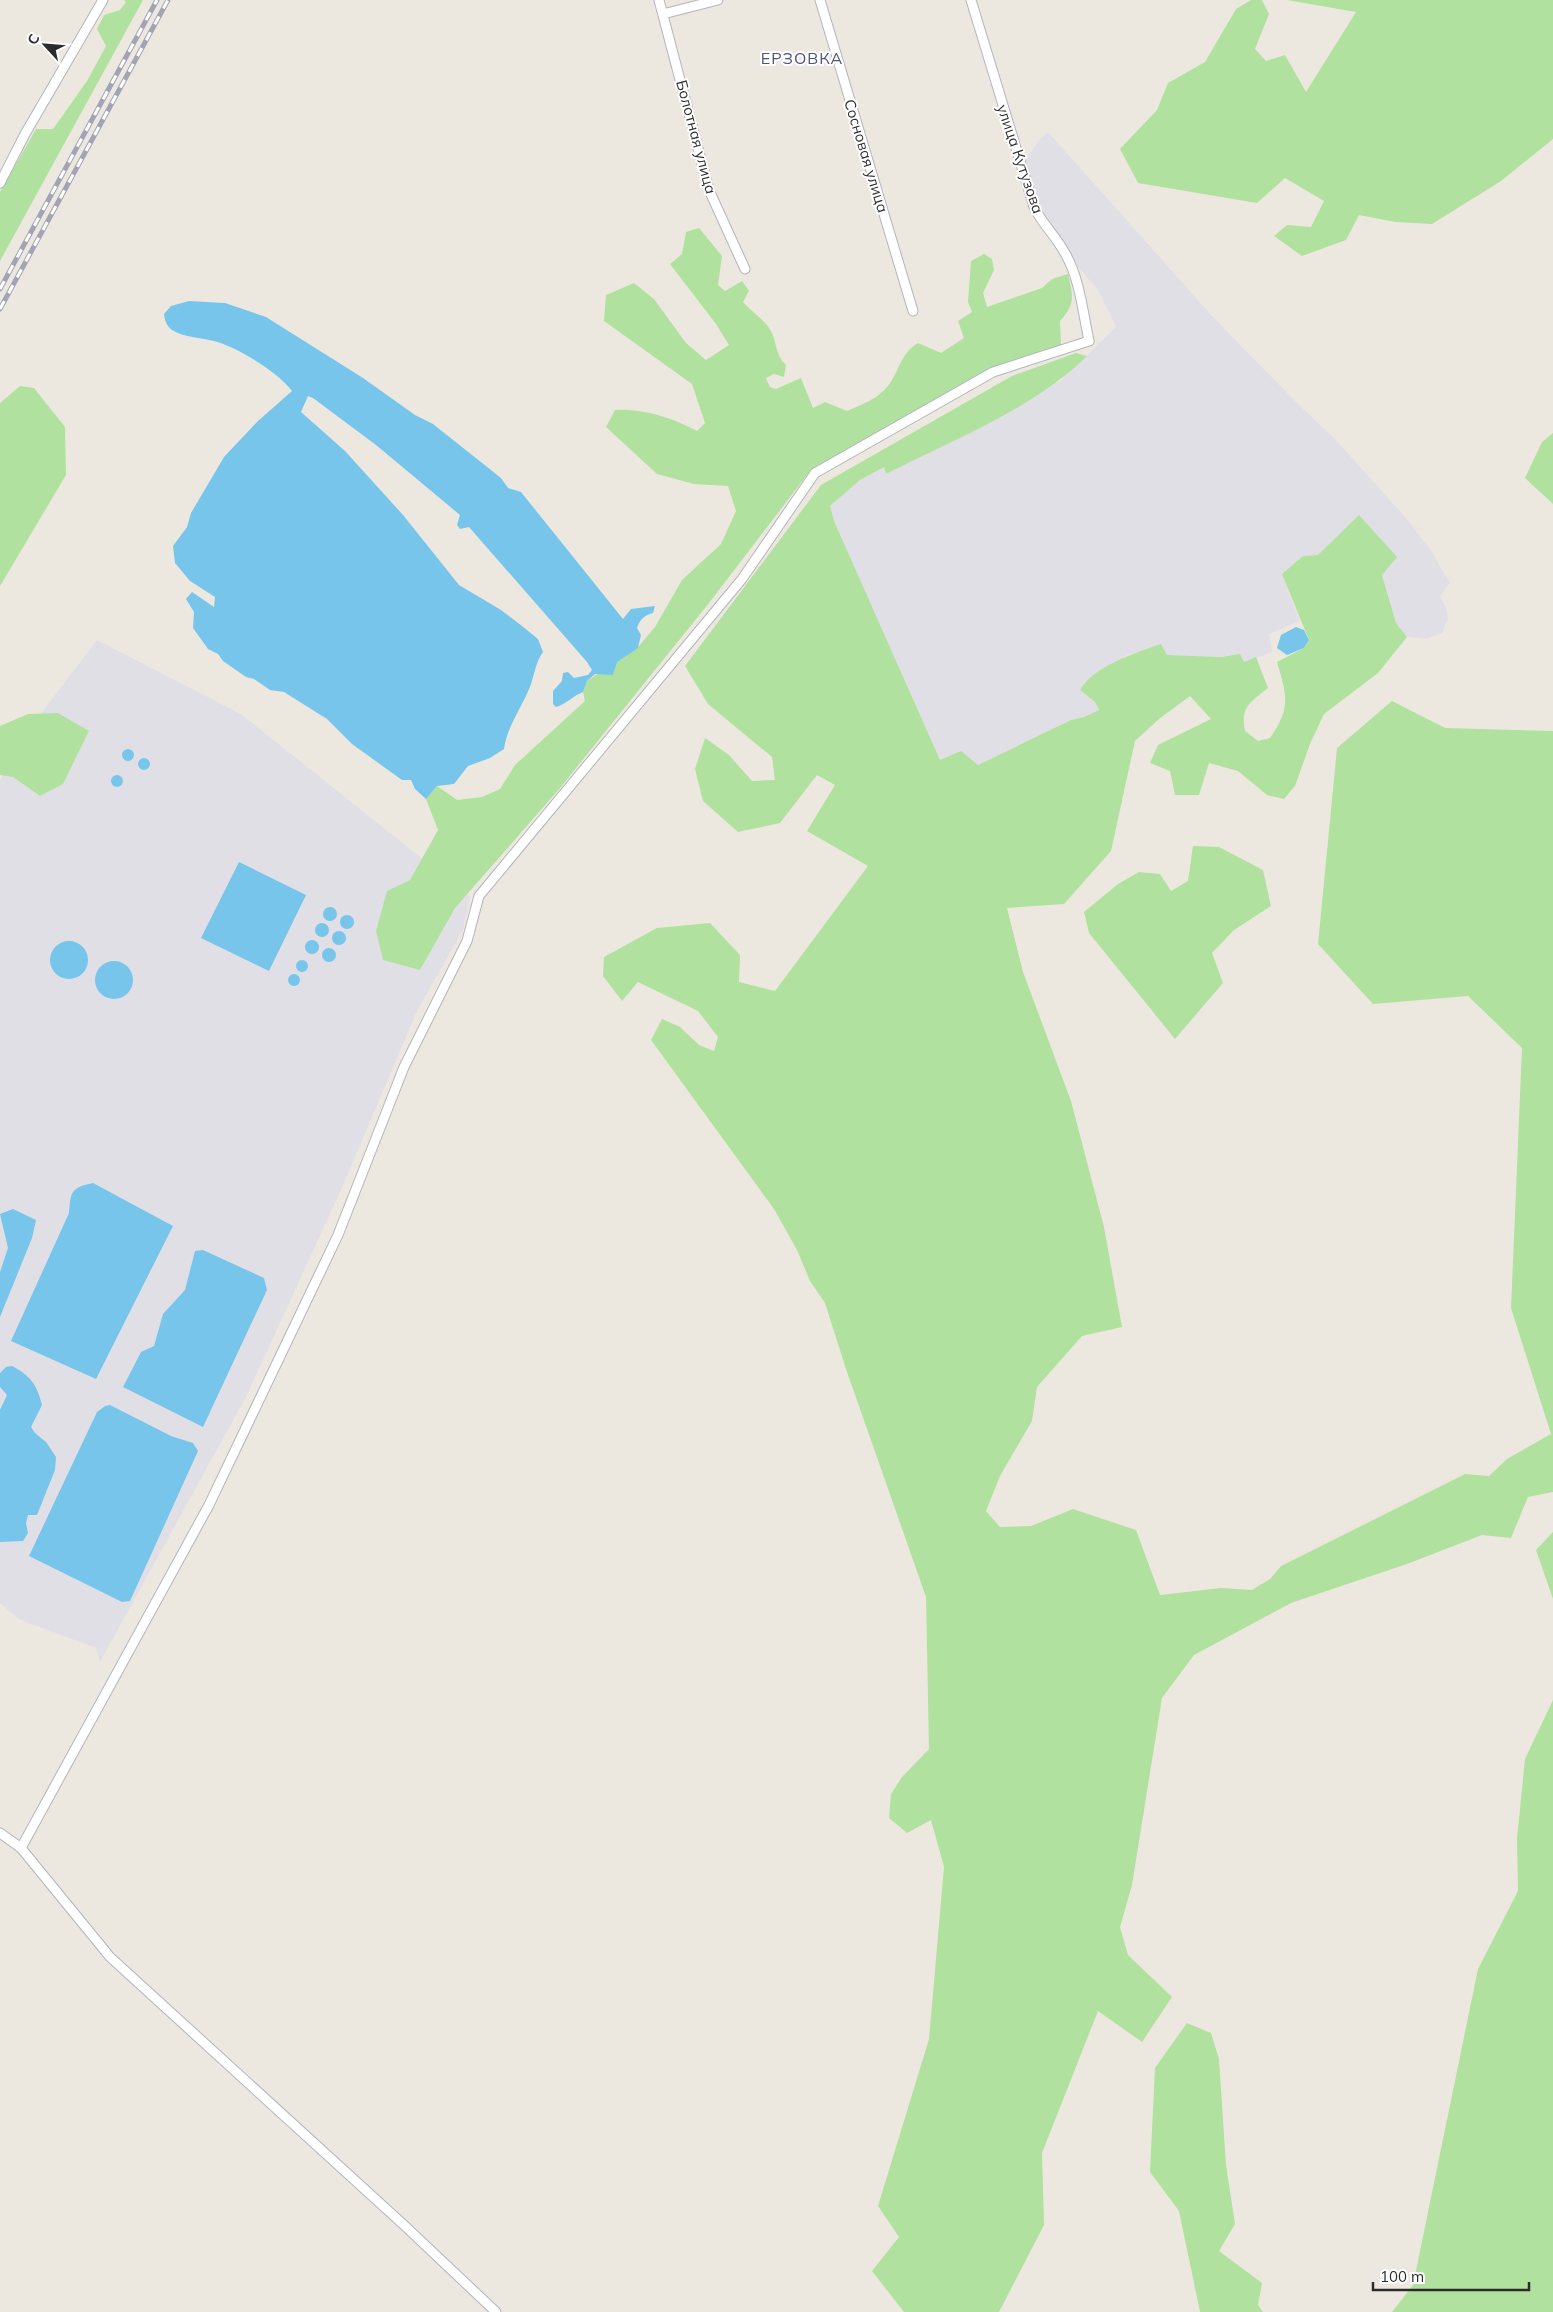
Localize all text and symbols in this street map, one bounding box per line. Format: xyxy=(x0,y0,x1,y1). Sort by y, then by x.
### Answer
north arrow xyxy=(20,20,70,70)
text: С xyxy=(23,31,44,48)
district label: ЕРЗОВКА xyxy=(761,48,843,68)
street label: Болотная улица xyxy=(672,78,721,196)
street label: Сосновая улица xyxy=(840,97,893,215)
street label: улица Кутузова xyxy=(993,102,1048,216)
scale bar xyxy=(1373,2260,1529,2292)
text: 100 m xyxy=(1380,2267,1424,2286)

